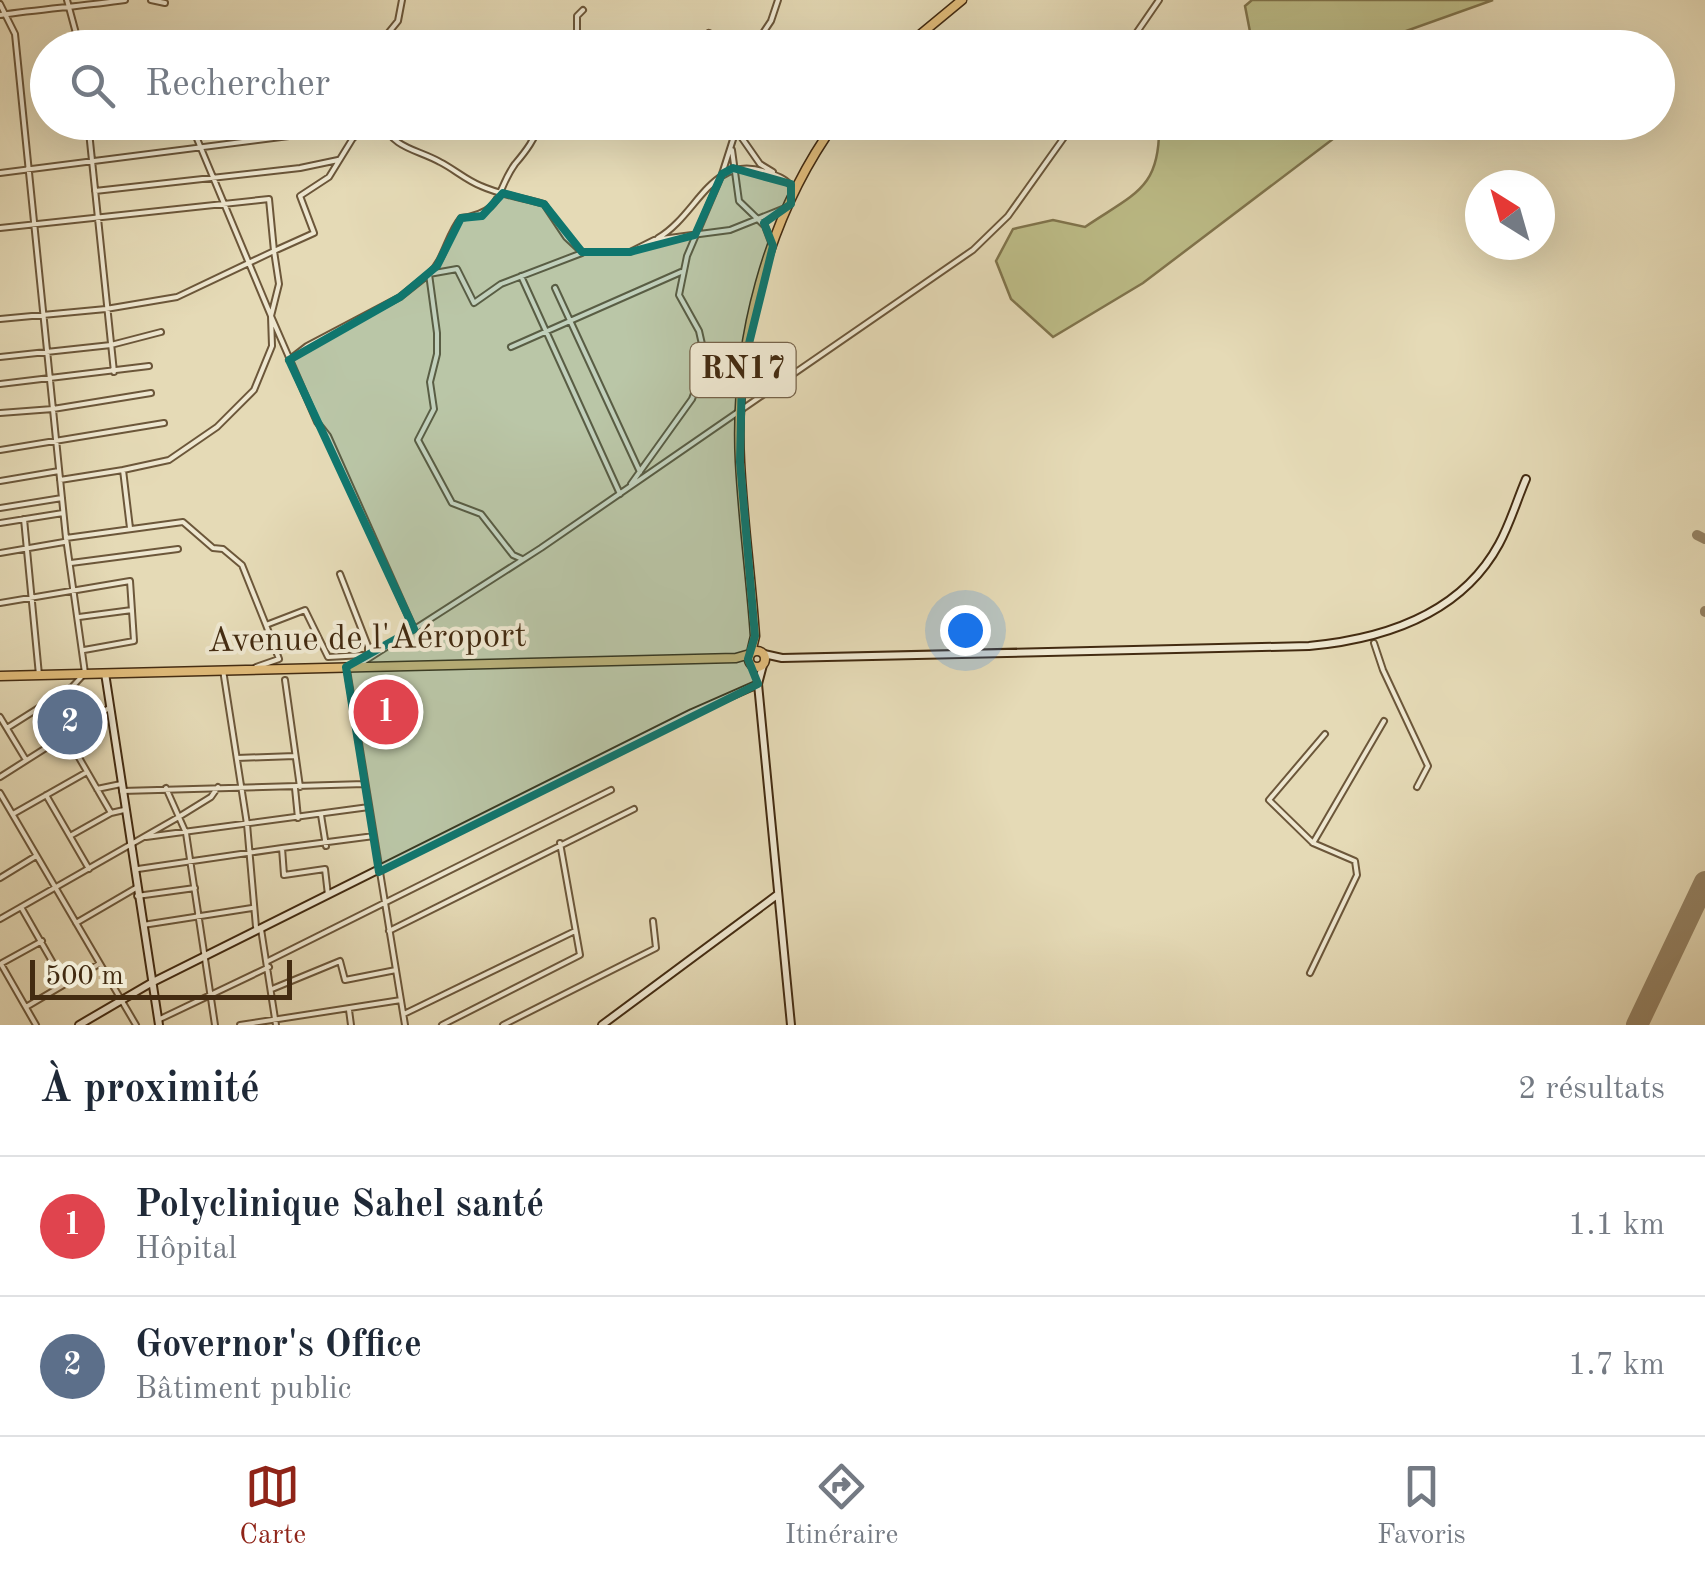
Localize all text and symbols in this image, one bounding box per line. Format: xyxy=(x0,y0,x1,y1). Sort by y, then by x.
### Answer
search box xyxy=(30,30,1675,140)
icon: search xyxy=(65,58,120,113)
text: Rechercher xyxy=(145,66,330,104)
north arrow xyxy=(1465,170,1555,260)
road number: RN17 xyxy=(690,343,796,397)
your location xyxy=(940,605,991,656)
street label: Avenue de l'Aéroport xyxy=(207,619,527,659)
pin: 1 xyxy=(354,674,418,750)
pin: 2 xyxy=(38,684,102,760)
scale bar xyxy=(30,955,292,1000)
text: 500 m xyxy=(45,963,124,991)
text: À proximité xyxy=(40,1069,260,1111)
text: 2 résultats xyxy=(1518,1074,1665,1106)
text: Polyclinique Sahel santé xyxy=(135,1187,544,1225)
text: 1 xyxy=(63,1210,82,1242)
text: 1.1 km xyxy=(1568,1210,1665,1242)
text: Hôpital xyxy=(135,1234,237,1266)
text: Governor's Office xyxy=(135,1327,422,1365)
text: 2 xyxy=(63,1350,82,1382)
text: 1.7 km xyxy=(1568,1350,1665,1382)
text: Bâtiment public xyxy=(135,1374,352,1406)
tab: Carte xyxy=(239,1459,306,1554)
tab: Itinéraire xyxy=(785,1459,898,1554)
tab: Favoris xyxy=(1377,1459,1466,1554)

